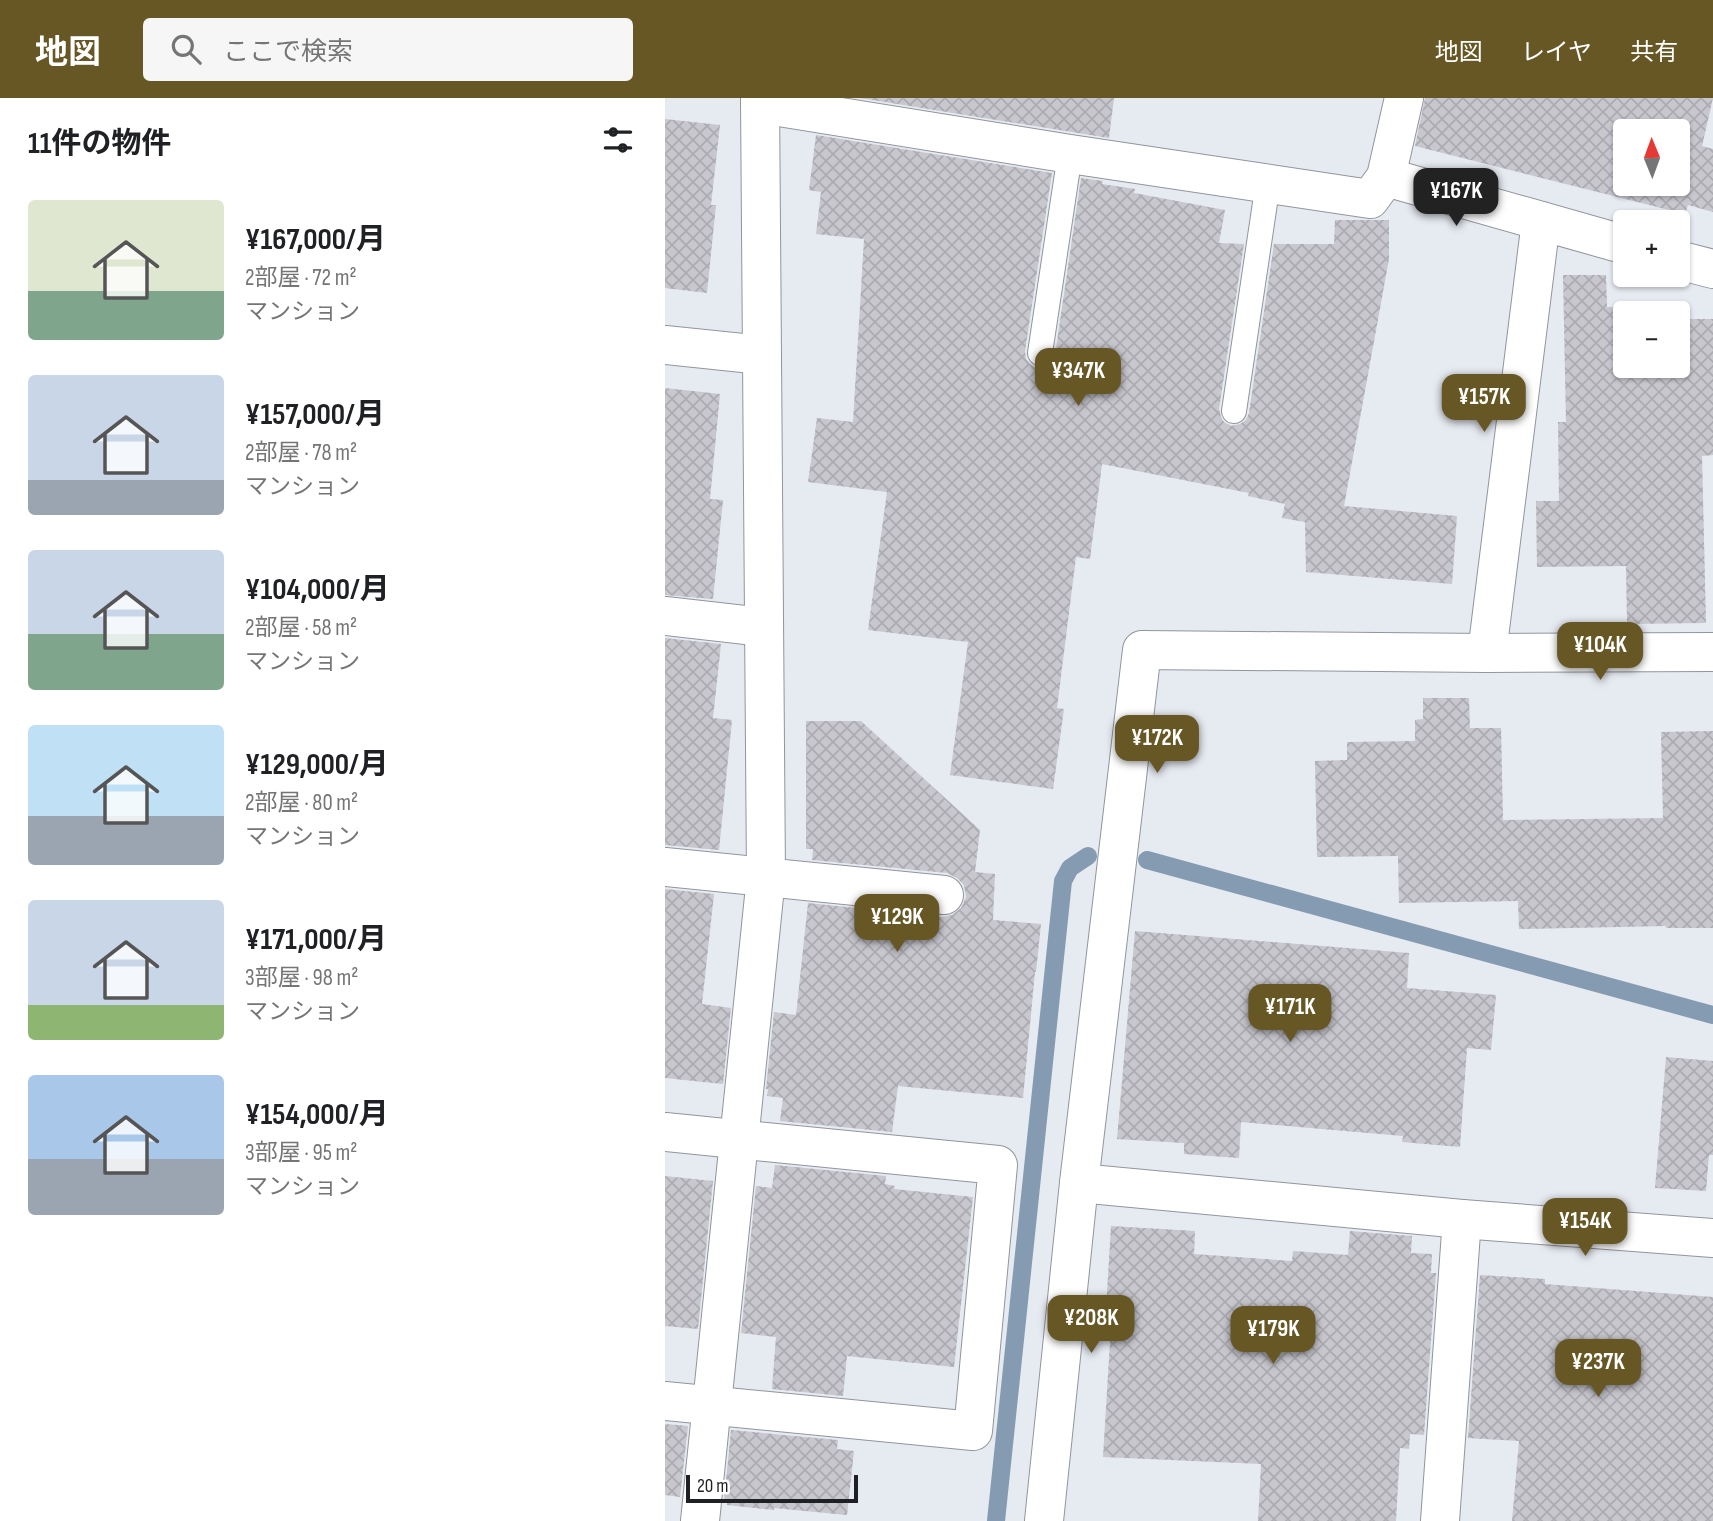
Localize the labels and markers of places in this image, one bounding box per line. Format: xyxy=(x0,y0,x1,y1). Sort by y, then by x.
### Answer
pin: ¥167K xyxy=(1407,169,1505,228)
pin: ¥347K xyxy=(1029,348,1127,408)
pin: ¥157K xyxy=(1435,374,1533,434)
pin: ¥104K xyxy=(1551,622,1649,682)
pin: ¥172K xyxy=(1108,716,1206,775)
pin: ¥129K xyxy=(848,894,946,954)
pin: ¥171K xyxy=(1241,984,1339,1044)
pin: ¥154K xyxy=(1536,1198,1634,1258)
pin: ¥208K xyxy=(1042,1296,1140,1355)
pin: ¥179K xyxy=(1224,1306,1322,1366)
pin: ¥237K xyxy=(1549,1340,1647,1399)

